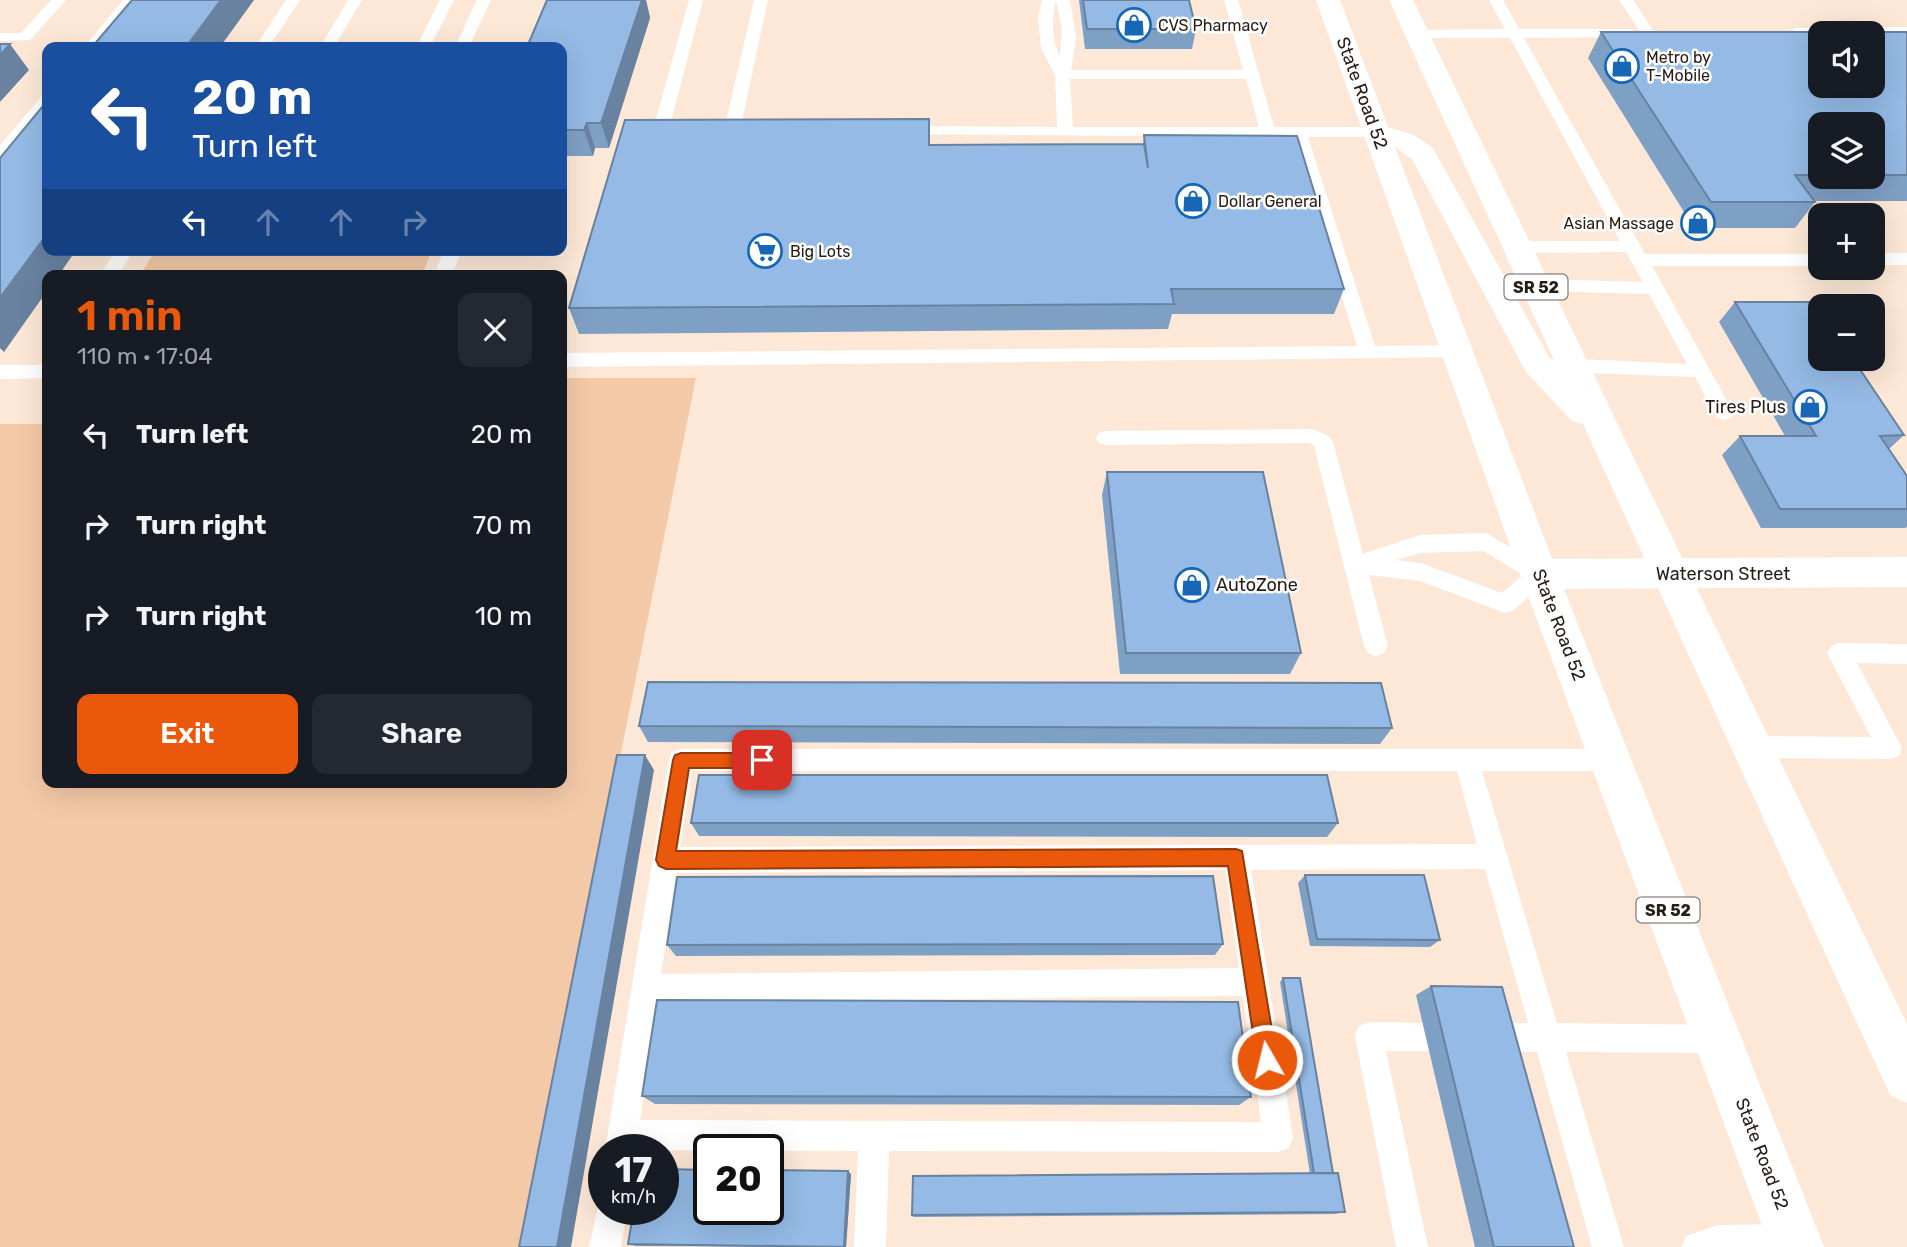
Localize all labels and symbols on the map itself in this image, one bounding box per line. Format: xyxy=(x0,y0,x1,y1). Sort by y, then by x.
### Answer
shop icon: CVS Pharmacy xyxy=(1115,6,1153,44)
place label: CVS Pharmacy xyxy=(1158,16,1268,35)
street label: State Road 52 xyxy=(1331,34,1393,152)
shop icon: Metro by T-Mobile xyxy=(1603,47,1641,85)
place label: Metro by T-Mobile xyxy=(1646,48,1711,85)
shop icon: Dollar General xyxy=(1174,182,1212,220)
place label: Dollar General xyxy=(1218,192,1322,211)
shop icon: Asian Massage xyxy=(1679,204,1717,242)
place label: Asian Massage xyxy=(1564,214,1674,233)
supermarket icon: Big Lots xyxy=(746,232,784,270)
place label: Big Lots xyxy=(790,242,850,261)
road number: SR 52 xyxy=(1504,274,1568,300)
shop icon: Tires Plus xyxy=(1791,388,1829,426)
place label: Tires Plus xyxy=(1705,396,1786,418)
street label: Waterson Street xyxy=(1656,563,1790,585)
shop icon: AutoZone xyxy=(1173,566,1211,604)
street label: State Road 52 xyxy=(1528,566,1590,684)
place label: AutoZone xyxy=(1216,574,1298,596)
pin xyxy=(732,730,792,790)
road number: SR 52 xyxy=(1636,898,1700,922)
position arrow xyxy=(1230,1023,1304,1097)
street label: State Road 52 xyxy=(1731,1095,1793,1213)
speed limit sign: 20 xyxy=(693,1134,784,1225)

